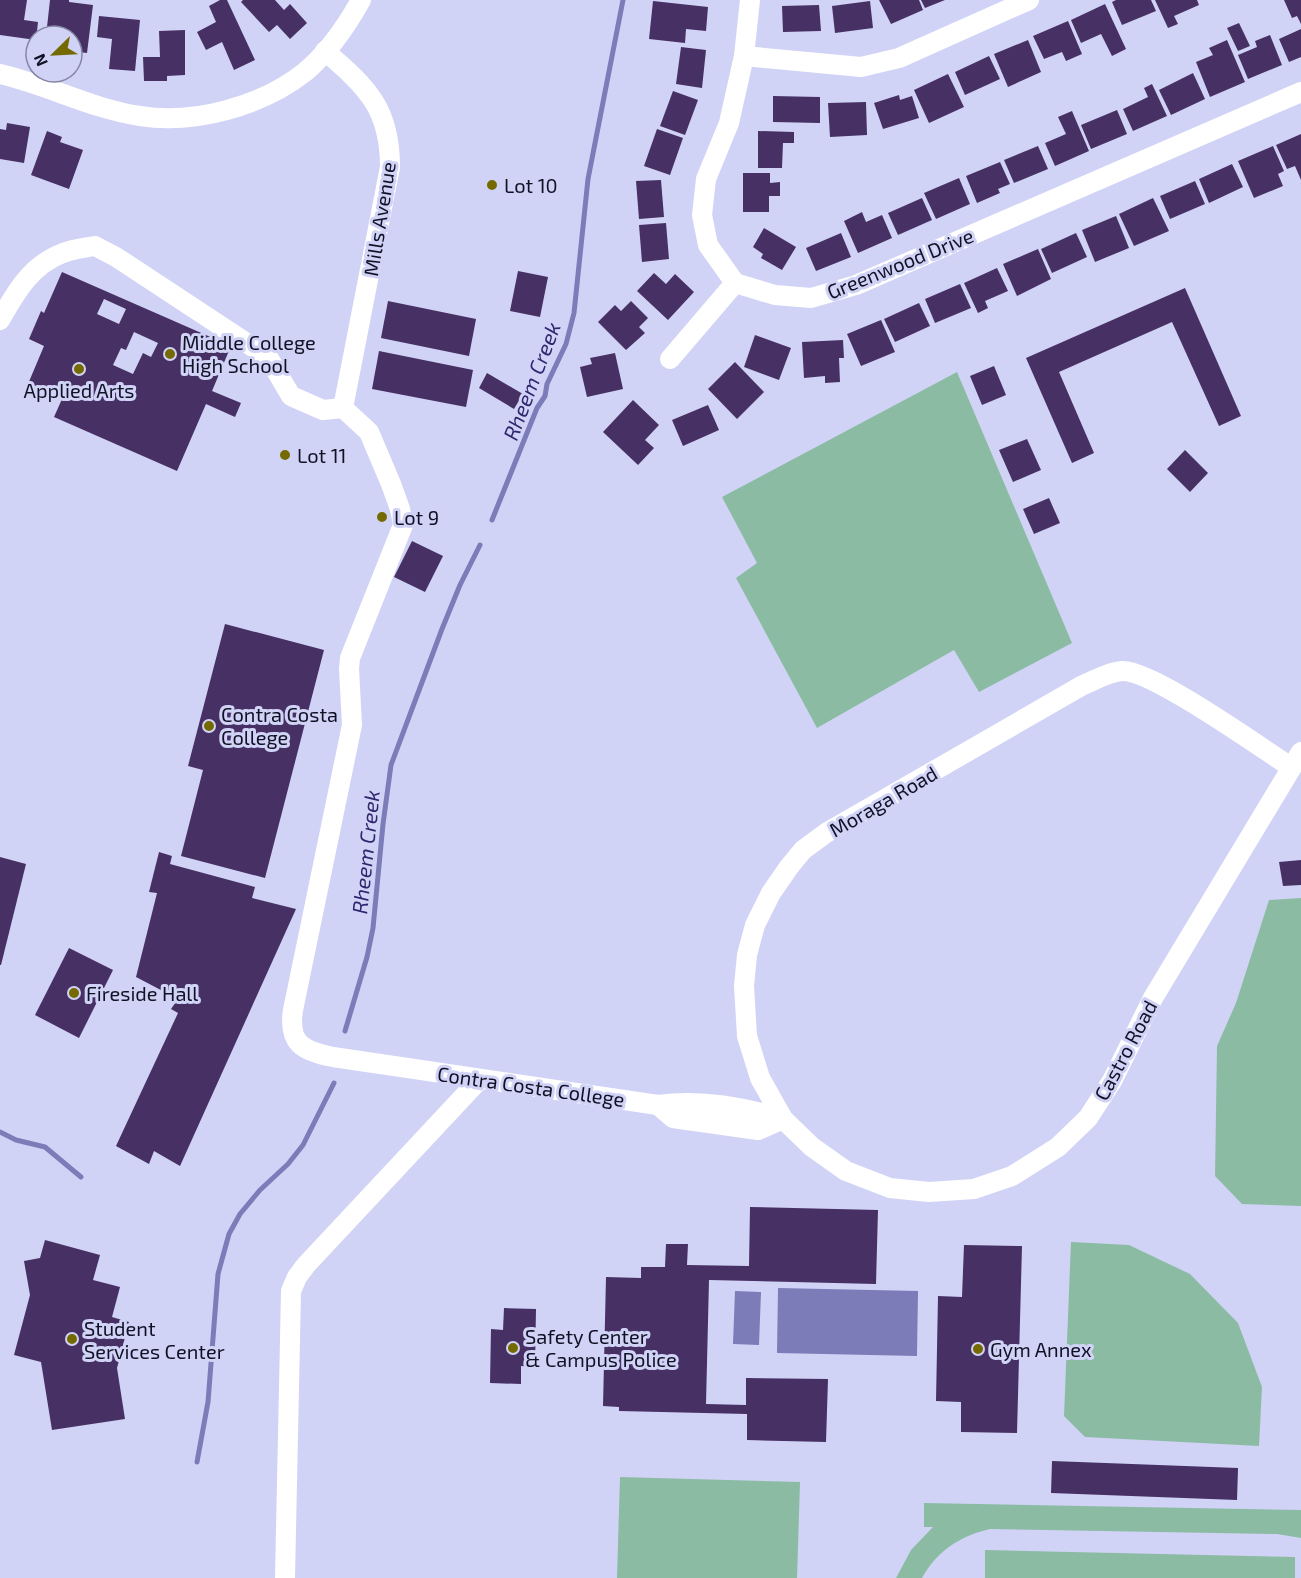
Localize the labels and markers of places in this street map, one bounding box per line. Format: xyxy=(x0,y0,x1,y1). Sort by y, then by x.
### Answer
place label: Lot 10 xyxy=(504,173,558,197)
marker: Lot 10 xyxy=(485,178,499,192)
place label: Middle College High School xyxy=(182,330,316,377)
marker: Middle College High School xyxy=(163,347,177,361)
marker: Applied Arts xyxy=(72,362,86,376)
place label: Applied Arts xyxy=(24,378,134,402)
place label: Lot 11 xyxy=(297,443,347,467)
marker: Lot 11 xyxy=(278,448,292,462)
place label: Lot 9 xyxy=(394,505,439,529)
marker: Lot 9 xyxy=(375,510,389,524)
place label: Contra Costa College xyxy=(221,702,338,749)
marker: Contra Costa College xyxy=(202,719,216,733)
place label: Fireside Hall xyxy=(86,981,198,1005)
marker: Fireside Hall xyxy=(67,986,81,1000)
place label: Student Services Center xyxy=(84,1316,225,1363)
place label: Safety Center & Campus Police xyxy=(525,1324,677,1371)
marker: Student Services Center xyxy=(65,1332,79,1346)
place label: Gym Annex xyxy=(990,1337,1092,1361)
marker: Safety Center & Campus Police xyxy=(506,1341,520,1355)
marker: Gym Annex xyxy=(971,1342,985,1356)

